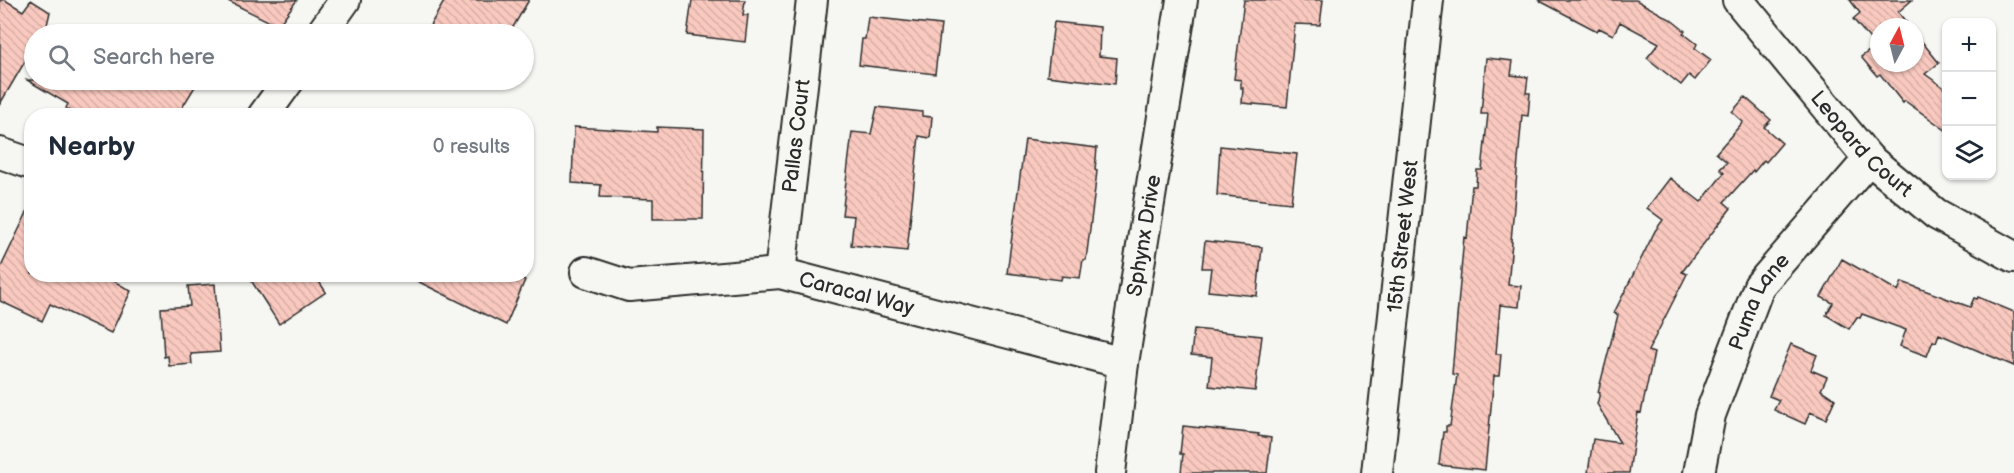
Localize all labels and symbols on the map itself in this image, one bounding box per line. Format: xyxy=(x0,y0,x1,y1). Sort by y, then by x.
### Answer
north arrow xyxy=(1870,18,1924,72)
street label: Pallas Court xyxy=(778,77,816,194)
street label: Leopard Court xyxy=(1805,86,1918,203)
street label: 15th Street West xyxy=(1382,158,1424,314)
street label: Sphynx Drive xyxy=(1122,173,1166,298)
street label: Puma Lane xyxy=(1724,248,1795,354)
street label: Caracal Way xyxy=(796,267,917,321)

